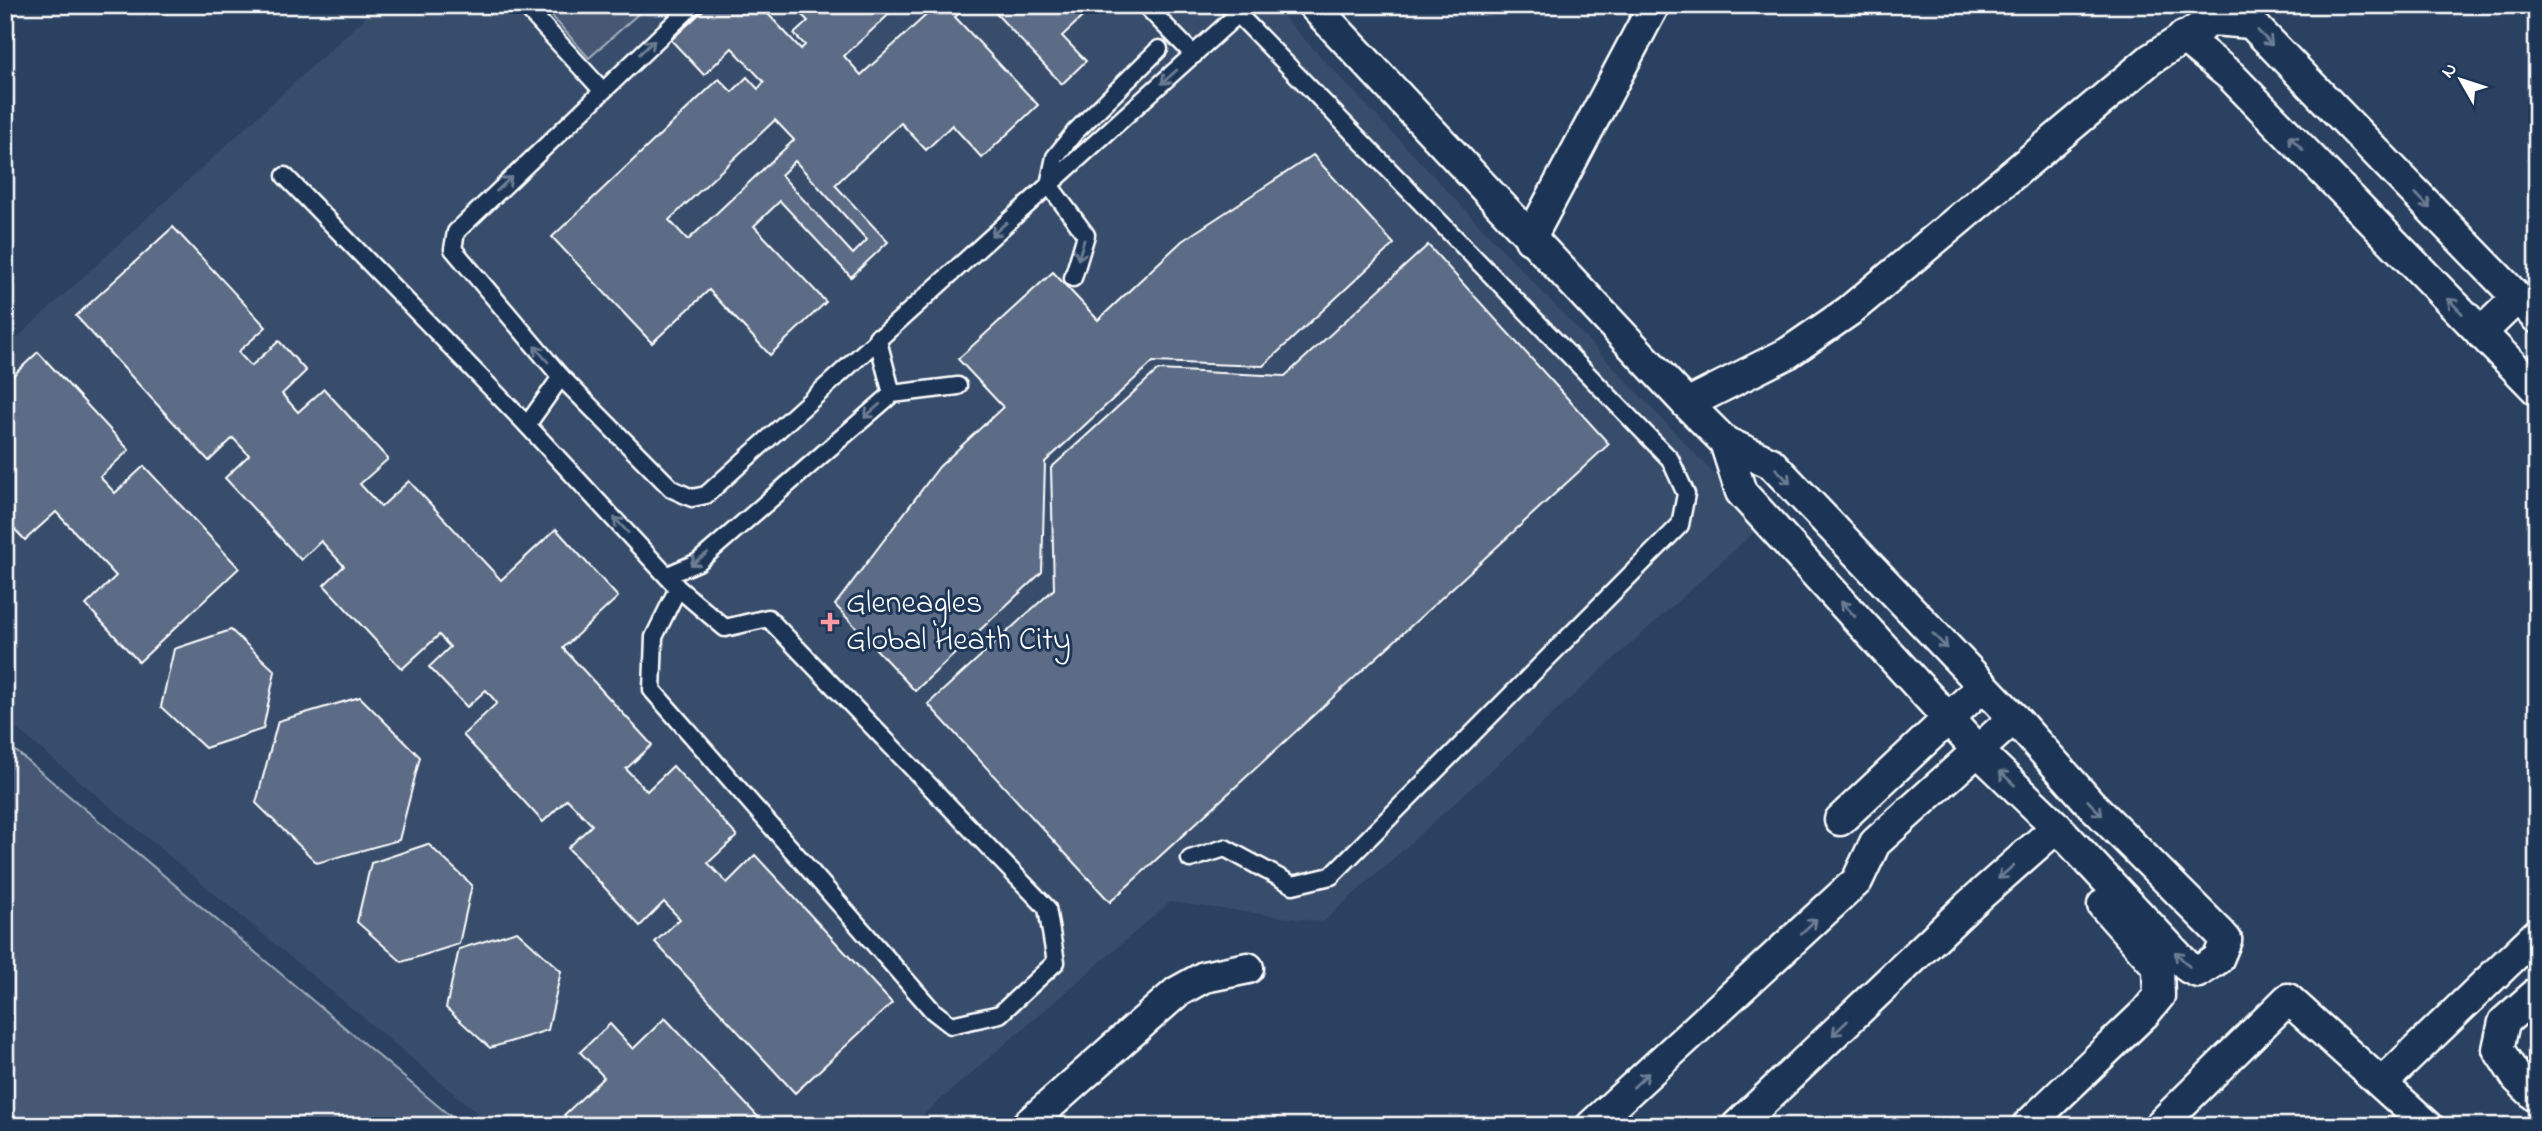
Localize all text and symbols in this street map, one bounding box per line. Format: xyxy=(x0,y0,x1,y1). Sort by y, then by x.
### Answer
one-way arrow xyxy=(2256,29,2273,46)
one-way arrow xyxy=(638,39,655,56)
north arrow xyxy=(2426,46,2496,116)
text: N xyxy=(2435,57,2464,84)
one-way arrow xyxy=(1160,69,1178,85)
one-way arrow xyxy=(2288,135,2305,152)
one-way arrow xyxy=(496,176,513,193)
one-way arrow xyxy=(2415,192,2432,209)
one-way arrow xyxy=(991,221,1009,237)
one-way arrow xyxy=(1074,239,1087,261)
one-way arrow xyxy=(2446,298,2463,315)
one-way arrow xyxy=(533,345,549,363)
one-way arrow xyxy=(863,403,881,419)
one-way arrow xyxy=(1775,467,1792,484)
one-way arrow xyxy=(613,517,630,534)
one-way arrow xyxy=(690,552,709,566)
place label: Gleneagles Global Heath City xyxy=(846,581,1071,665)
one-way arrow xyxy=(1840,601,1857,618)
marker: Gleneagles Global Heath City xyxy=(820,612,840,632)
one-way arrow xyxy=(1932,632,1948,650)
one-way arrow xyxy=(1998,770,2015,787)
one-way arrow xyxy=(2086,799,2103,816)
one-way arrow xyxy=(1998,864,2016,880)
one-way arrow xyxy=(1800,917,1817,934)
one-way arrow xyxy=(2173,951,2190,968)
one-way arrow xyxy=(1832,1019,1849,1036)
one-way arrow xyxy=(1632,1071,1649,1088)

